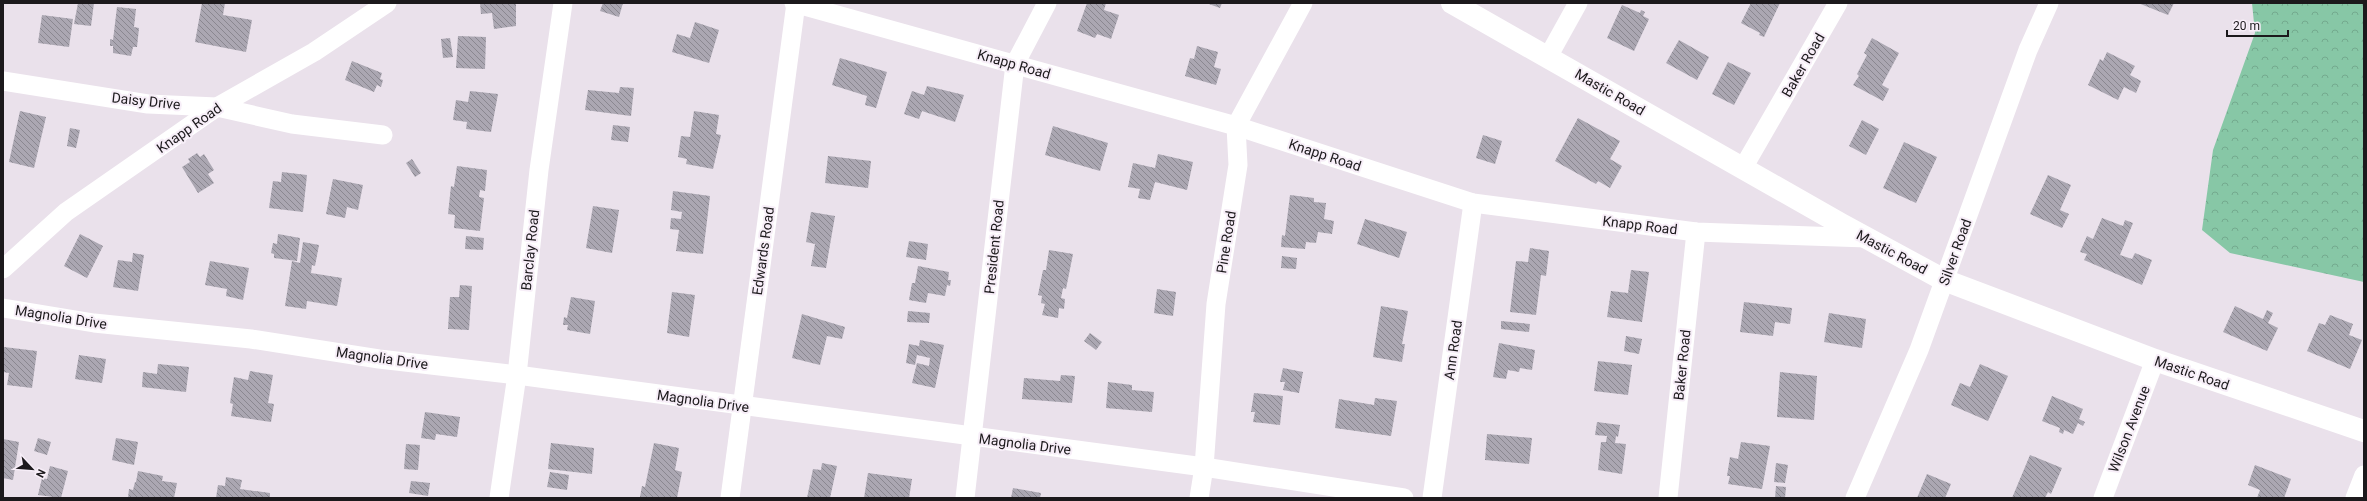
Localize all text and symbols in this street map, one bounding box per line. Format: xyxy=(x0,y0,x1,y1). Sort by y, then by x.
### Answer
scale bar xyxy=(2227,12,2288,38)
text: 20 m xyxy=(2233,19,2260,33)
street label: Baker Road xyxy=(1778,30,1828,100)
street label: Knapp Road xyxy=(976,46,1052,82)
street label: Mastic Road xyxy=(1572,66,1648,118)
street label: Daisy Drive xyxy=(111,89,181,113)
street label: Knapp Road xyxy=(154,100,224,156)
street label: Knapp Road xyxy=(1287,136,1363,174)
street label: President Road xyxy=(981,199,1007,295)
street label: Edwards Road xyxy=(749,206,777,296)
street label: Barclay Road xyxy=(518,209,542,291)
street label: Pine Road xyxy=(1213,210,1239,274)
street label: Knapp Road xyxy=(1602,212,1678,238)
street label: Silver Road xyxy=(1936,217,1974,287)
street label: Mastic Road xyxy=(1854,227,1930,277)
street label: Magnolia Drive xyxy=(14,302,108,332)
street label: Ann Road xyxy=(1441,319,1465,381)
street label: Baker Road xyxy=(1670,329,1694,401)
street label: Magnolia Drive xyxy=(335,344,429,372)
street label: Mastic Road xyxy=(2153,353,2231,393)
street label: Wilson Avenue xyxy=(2105,383,2153,475)
street label: Magnolia Drive xyxy=(656,387,750,415)
street label: Magnolia Drive xyxy=(978,430,1072,458)
north arrow xyxy=(12,449,52,489)
text: N xyxy=(33,467,48,480)

